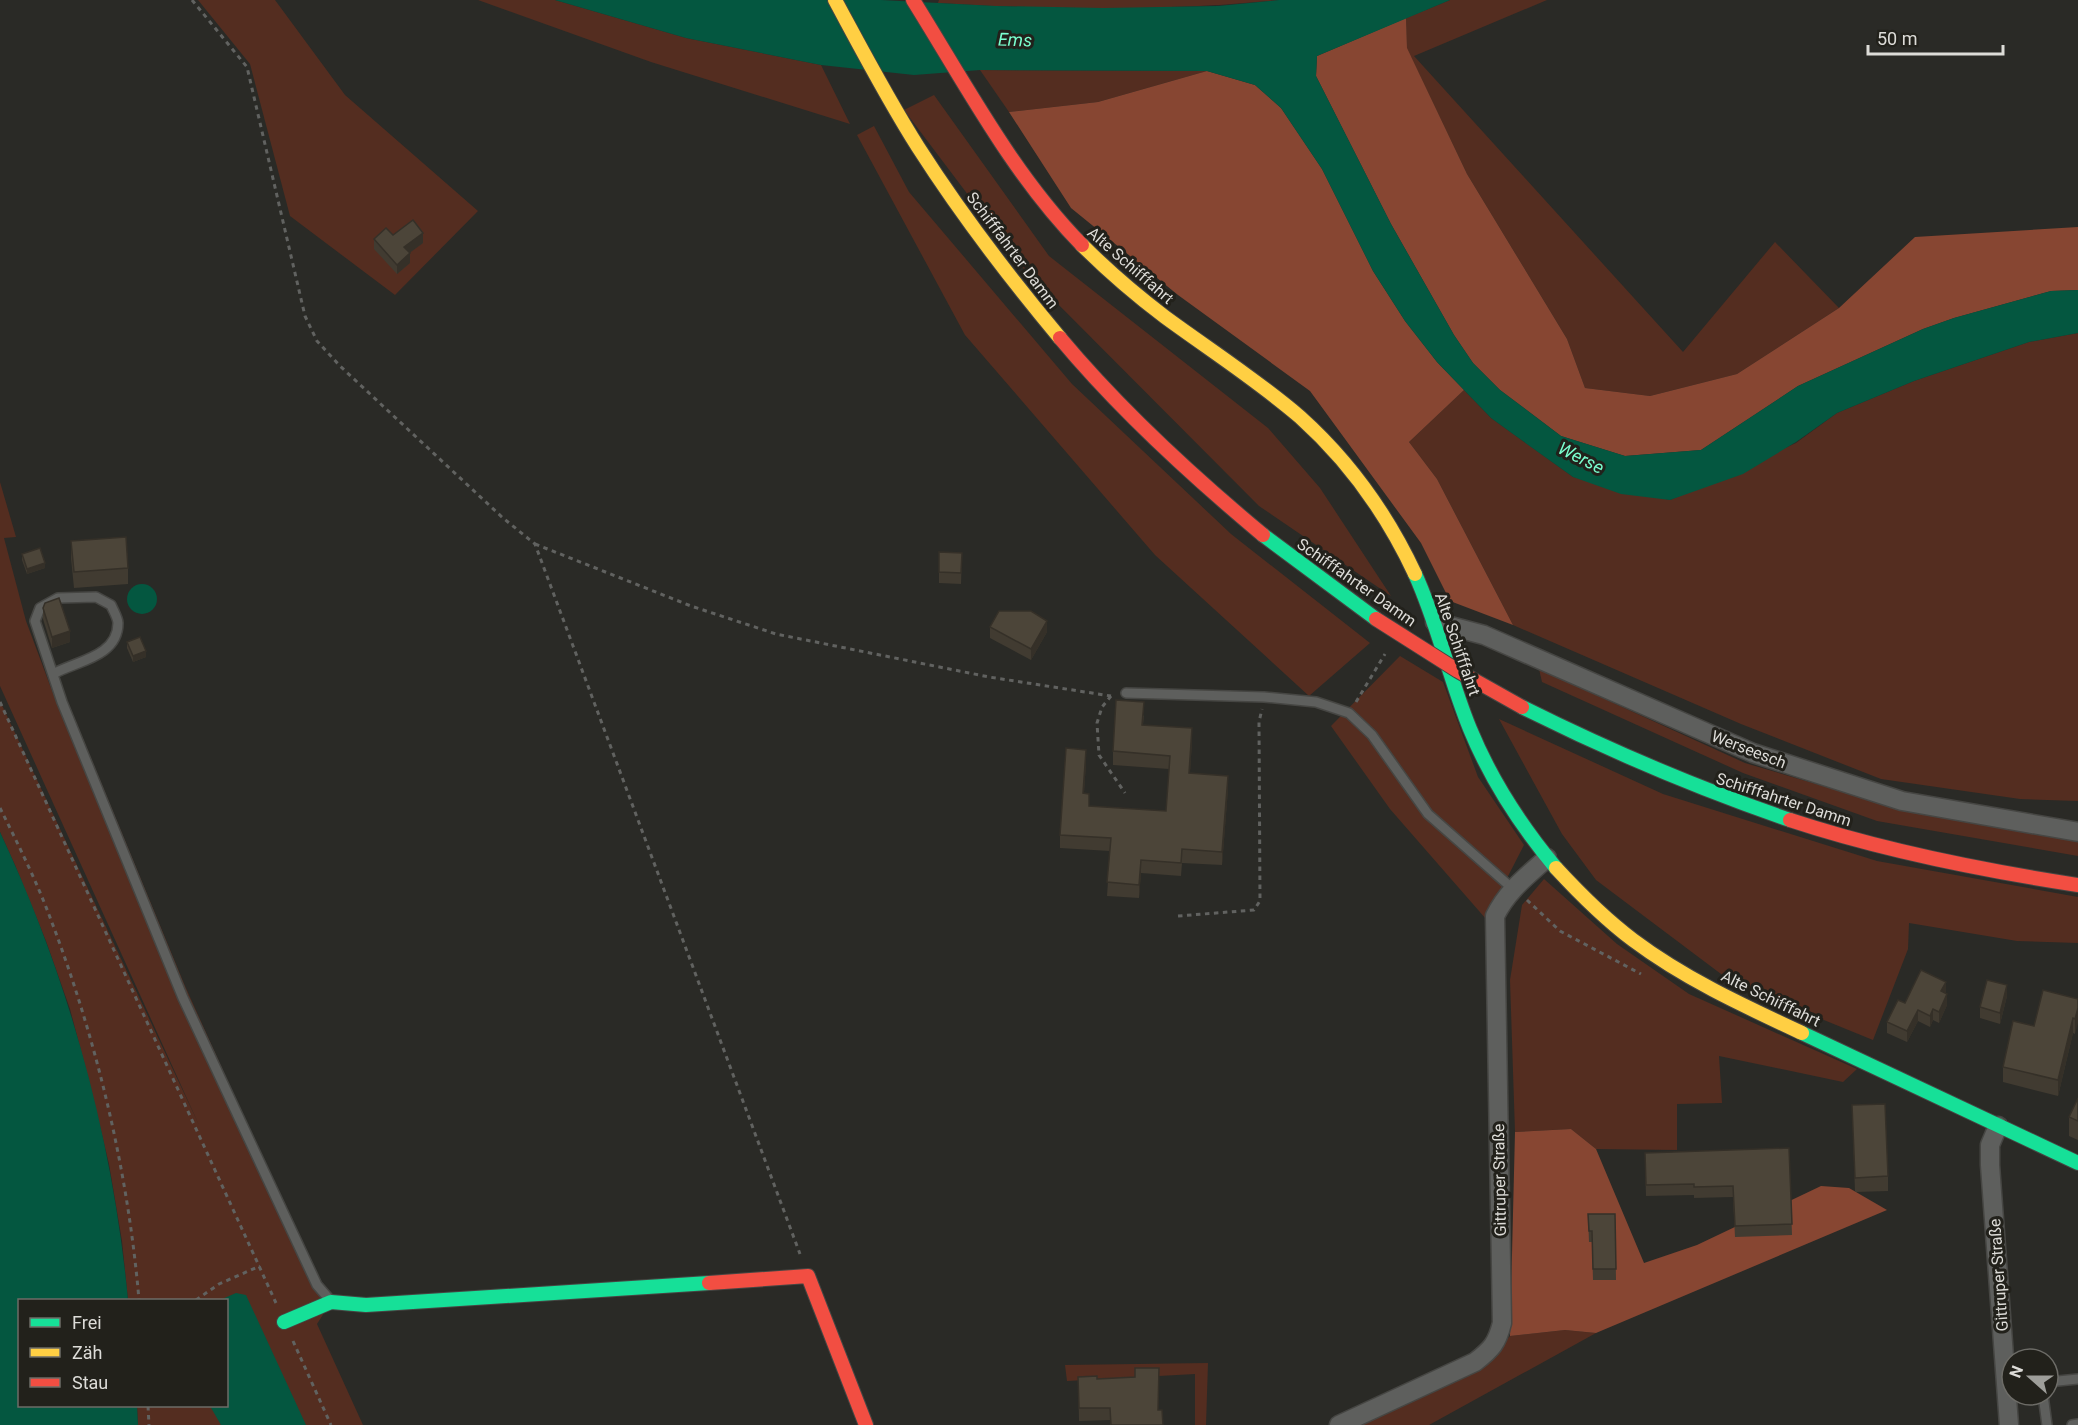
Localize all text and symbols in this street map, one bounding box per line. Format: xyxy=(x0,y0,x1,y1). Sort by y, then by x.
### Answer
scale bar xyxy=(1868,18,2003,56)
water label: Ems xyxy=(998,28,1032,51)
text: 50 m xyxy=(1877,28,1917,49)
street label: Schifffahrter Damm xyxy=(963,188,1063,312)
street label: Alte Schifffahrt xyxy=(1084,223,1178,308)
water label: Werse xyxy=(1555,437,1608,478)
street label: Schifffahrter Damm xyxy=(1294,534,1420,631)
street label: Alte Schifffahrt xyxy=(1431,590,1484,698)
street label: Werseesch xyxy=(1709,727,1789,772)
street label: Schifffahrter Damm xyxy=(1714,769,1854,830)
street label: Alte Schifffahrt xyxy=(1718,966,1823,1031)
street label: Gittruper Straße xyxy=(1489,1123,1510,1237)
street label: Gittruper Straße xyxy=(1985,1218,2012,1332)
legend xyxy=(18,1299,228,1407)
text: Frei xyxy=(72,1312,102,1333)
text: Zäh xyxy=(72,1342,103,1363)
north arrow xyxy=(2000,1347,2060,1407)
text: N xyxy=(2006,1363,2027,1380)
text: Stau xyxy=(72,1372,108,1393)

